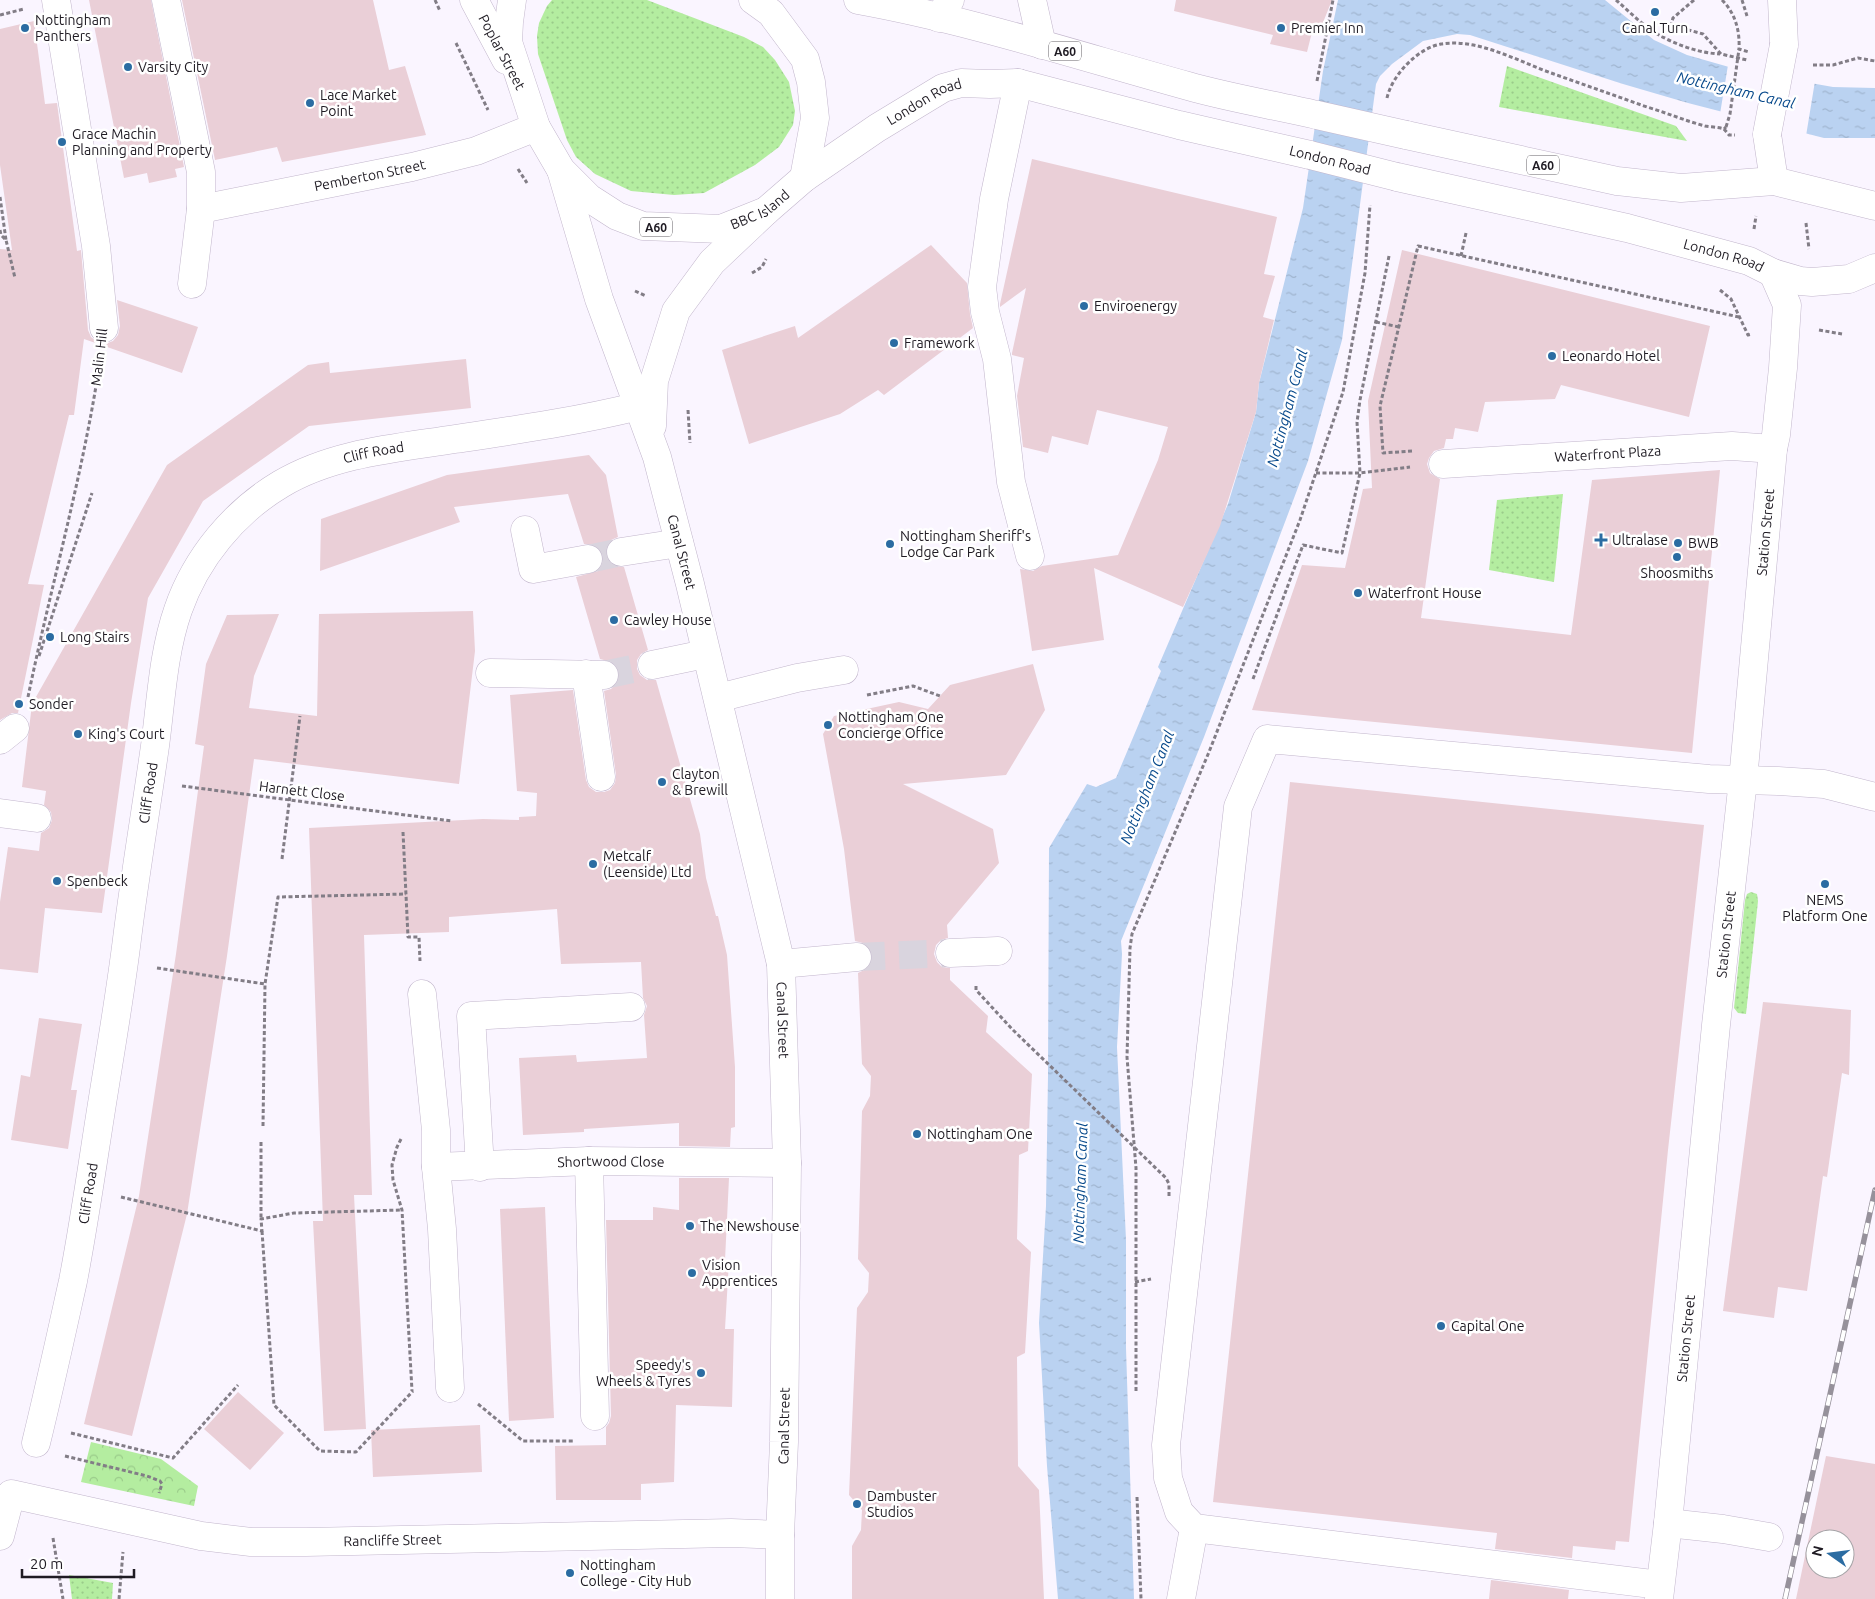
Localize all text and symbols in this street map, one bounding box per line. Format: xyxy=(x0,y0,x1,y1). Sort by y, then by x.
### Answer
marker: Canal Turn xyxy=(1649,6,1661,18)
place label: Nottingham Panthers xyxy=(35,12,111,44)
street label: Poplar Street xyxy=(475,12,529,93)
place label: Premier Inn xyxy=(1291,20,1364,36)
place label: Canal Turn xyxy=(1622,20,1688,36)
marker: Nottingham Panthers xyxy=(19,22,31,34)
marker: Premier Inn xyxy=(1275,22,1287,34)
road number: A60 xyxy=(1049,41,1081,60)
place label: Varsity City xyxy=(138,59,209,75)
marker: Varsity City xyxy=(122,61,134,73)
water label: Nottingham Canal xyxy=(1675,68,1797,112)
street label: London Road xyxy=(884,75,963,128)
place label: Lace Market Point xyxy=(320,87,397,119)
marker: Lace Market Point xyxy=(304,97,316,109)
place label: Grace Machin Planning and Property xyxy=(72,126,212,158)
marker: Grace Machin Planning and Property xyxy=(56,136,68,148)
street label: London Road xyxy=(1288,142,1372,178)
street label: Pemberton Street xyxy=(313,156,427,194)
road number: A60 xyxy=(1527,156,1559,174)
street label: BBC Island xyxy=(728,186,793,233)
road number: A60 xyxy=(640,218,672,236)
street label: London Road xyxy=(1682,236,1767,275)
place label: Enviroenergy xyxy=(1094,298,1177,314)
marker: Enviroenergy xyxy=(1078,300,1090,312)
street label: Malin Hill xyxy=(88,327,111,387)
place label: Framework xyxy=(904,335,975,351)
marker: Framework xyxy=(888,337,900,349)
water label: Nottingham Canal xyxy=(1263,347,1311,468)
place label: Leonardo Hotel xyxy=(1562,348,1660,364)
marker: Leonardo Hotel xyxy=(1546,350,1558,362)
street label: Cliff Road xyxy=(341,439,405,466)
street label: Waterfront Plaza xyxy=(1554,442,1662,465)
street label: Station Street xyxy=(1754,488,1777,577)
street label: Canal Street xyxy=(664,513,699,592)
place label: Nottingham Sheriff's Lodge Car Park xyxy=(900,528,1031,560)
place label: Ultralase xyxy=(1612,532,1668,548)
marker: Ultralase xyxy=(1594,533,1608,547)
place label: BWB xyxy=(1688,535,1719,551)
marker: BWB xyxy=(1672,537,1684,549)
marker: Nottingham Sheriff's Lodge Car Park xyxy=(884,538,896,550)
marker: Shoosmiths xyxy=(1671,551,1683,563)
place label: Shoosmiths xyxy=(1641,565,1713,581)
place label: Waterfront House xyxy=(1368,585,1482,601)
marker: Waterfront House xyxy=(1352,587,1364,599)
place label: Cawley House xyxy=(624,612,712,628)
marker: Cawley House xyxy=(608,614,620,626)
place label: Long Stairs xyxy=(60,629,129,645)
marker: Long Stairs xyxy=(44,631,56,643)
place label: Sonder xyxy=(29,696,74,712)
marker: Sonder xyxy=(13,698,25,710)
place label: Nottingham One Concierge Office xyxy=(838,709,944,741)
marker: Nottingham One Concierge Office xyxy=(822,719,834,731)
place label: King's Court xyxy=(88,726,165,742)
water label: Nottingham Canal xyxy=(1117,727,1178,846)
marker: King's Court xyxy=(72,728,84,740)
street label: Cliff Road xyxy=(136,761,161,825)
place label: Clayton & Brewill xyxy=(672,766,728,798)
marker: Clayton & Brewill xyxy=(656,776,668,788)
street label: Harnett Close xyxy=(258,778,346,804)
place label: Metcalf (Leenside) Ltd xyxy=(603,848,692,880)
marker: Metcalf (Leenside) Ltd xyxy=(587,858,599,870)
place label: Spenbeck xyxy=(67,873,128,889)
marker: Spenbeck xyxy=(51,875,63,887)
marker: NEMS Platform One xyxy=(1819,878,1831,890)
street label: Station Street xyxy=(1713,890,1739,979)
place label: NEMS Platform One xyxy=(1782,892,1868,924)
street label: Canal Street xyxy=(774,981,792,1059)
water label: Nottingham Canal xyxy=(1069,1122,1091,1244)
place label: Nottingham One xyxy=(927,1126,1033,1142)
marker: Nottingham One xyxy=(911,1128,923,1140)
street label: Shortwood Close xyxy=(557,1153,665,1170)
street label: Cliff Road xyxy=(75,1162,101,1225)
place label: The Newshouse xyxy=(700,1218,799,1234)
marker: The Newshouse xyxy=(684,1220,696,1232)
place label: Vision Apprentices xyxy=(702,1257,778,1289)
marker: Vision Apprentices xyxy=(686,1267,698,1279)
street label: Station Street xyxy=(1674,1294,1698,1383)
place label: Capital One xyxy=(1451,1318,1525,1334)
marker: Capital One xyxy=(1435,1320,1447,1332)
place label: Speedy's Wheels & Tyres xyxy=(596,1357,691,1389)
marker: Speedy's Wheels & Tyres xyxy=(695,1367,707,1379)
street label: Canal Street xyxy=(775,1387,793,1465)
place label: Dambuster Studios xyxy=(867,1488,938,1520)
marker: Dambuster Studios xyxy=(851,1498,863,1510)
north arrow xyxy=(1805,1529,1855,1579)
street label: Rancliffe Street xyxy=(343,1531,442,1549)
text: N xyxy=(1808,1544,1826,1558)
scale bar xyxy=(22,1546,135,1578)
text: 20 m xyxy=(30,1555,63,1572)
place label: Nottingham College - City Hub xyxy=(580,1557,691,1589)
marker: Nottingham College - City Hub xyxy=(564,1567,576,1579)

